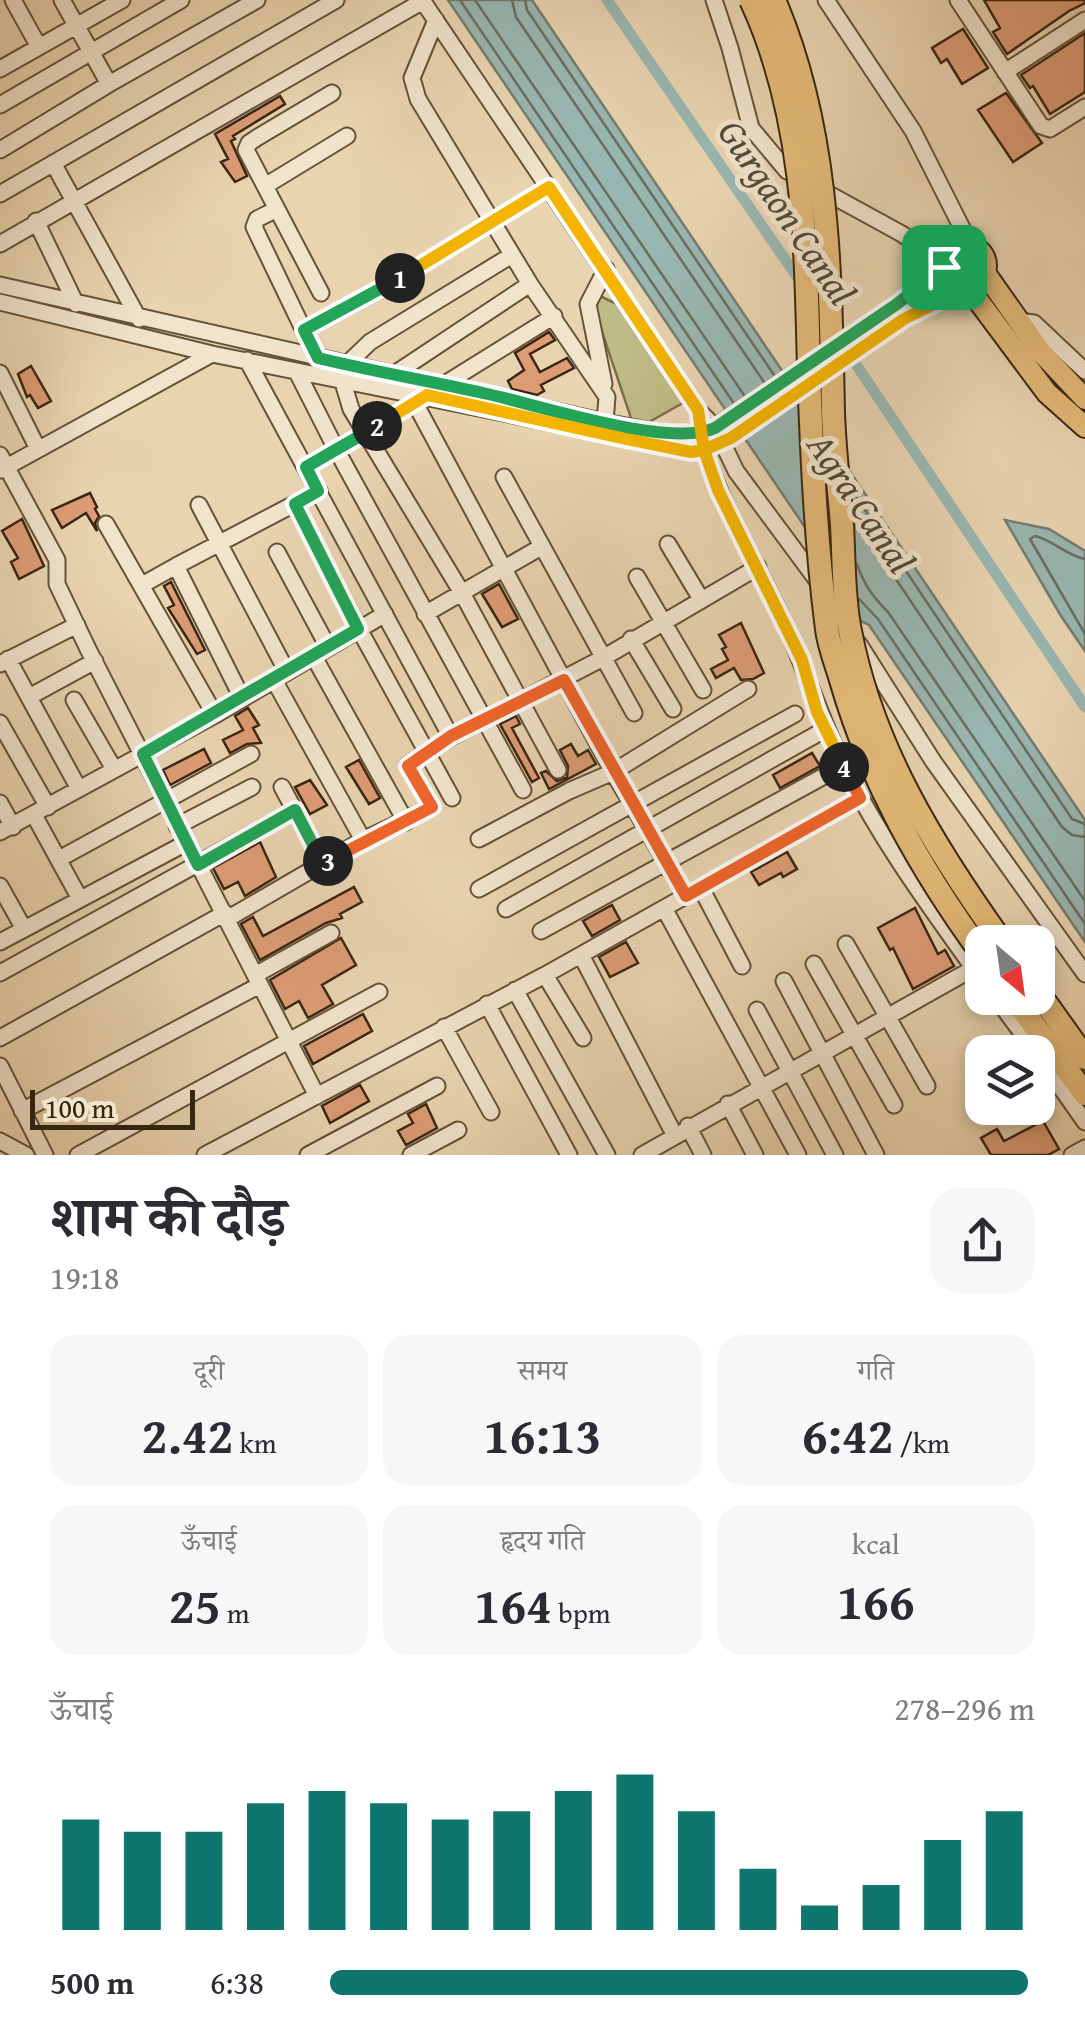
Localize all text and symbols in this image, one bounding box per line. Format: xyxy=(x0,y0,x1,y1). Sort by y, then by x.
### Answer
water label: Gurgaon Canal xyxy=(705,107,871,315)
pin xyxy=(902,225,987,310)
icon: arrive xyxy=(917,240,972,295)
pin: 1 xyxy=(375,253,425,303)
text: 1 xyxy=(393,257,407,298)
pin: 2 xyxy=(352,401,402,451)
text: 2 xyxy=(370,405,384,446)
water label: Agra Canal xyxy=(794,420,930,584)
pin: 4 xyxy=(819,742,869,792)
text: 4 xyxy=(837,746,851,787)
pin: 3 xyxy=(303,836,353,886)
text: 3 xyxy=(321,840,335,881)
north arrow xyxy=(965,925,1055,1015)
map controls xyxy=(965,925,1055,1125)
button: layers xyxy=(965,1035,1055,1125)
scale bar xyxy=(30,1085,195,1130)
text: 100 m xyxy=(45,1087,114,1128)
text: शाम की दौड़ xyxy=(50,1176,286,1256)
button: share xyxy=(930,1188,1035,1293)
text: 19:18 xyxy=(50,1254,119,1301)
text: दूरी xyxy=(194,1349,224,1390)
text: समय xyxy=(518,1349,567,1390)
text: गति xyxy=(858,1349,894,1390)
text: 2.42 xyxy=(142,1398,233,1471)
text: 16:13 xyxy=(484,1398,601,1471)
text: 6:42 xyxy=(802,1398,894,1471)
text: km xyxy=(233,1422,277,1463)
text: /km xyxy=(894,1422,950,1463)
text: ऊँचाई xyxy=(182,1519,237,1560)
text: हृदय गति xyxy=(500,1519,585,1560)
text: kcal xyxy=(852,1523,900,1564)
text: 166 xyxy=(837,1564,915,1637)
text: 25 xyxy=(169,1568,221,1641)
text: 164 xyxy=(474,1568,552,1641)
text: m xyxy=(221,1592,250,1633)
text: bpm xyxy=(552,1592,611,1633)
text: ऊँचाई xyxy=(50,1685,113,1732)
text: 278–296 m xyxy=(894,1685,1035,1732)
text: 500 m xyxy=(50,1959,134,2006)
text: 6:38 xyxy=(210,1959,264,2006)

